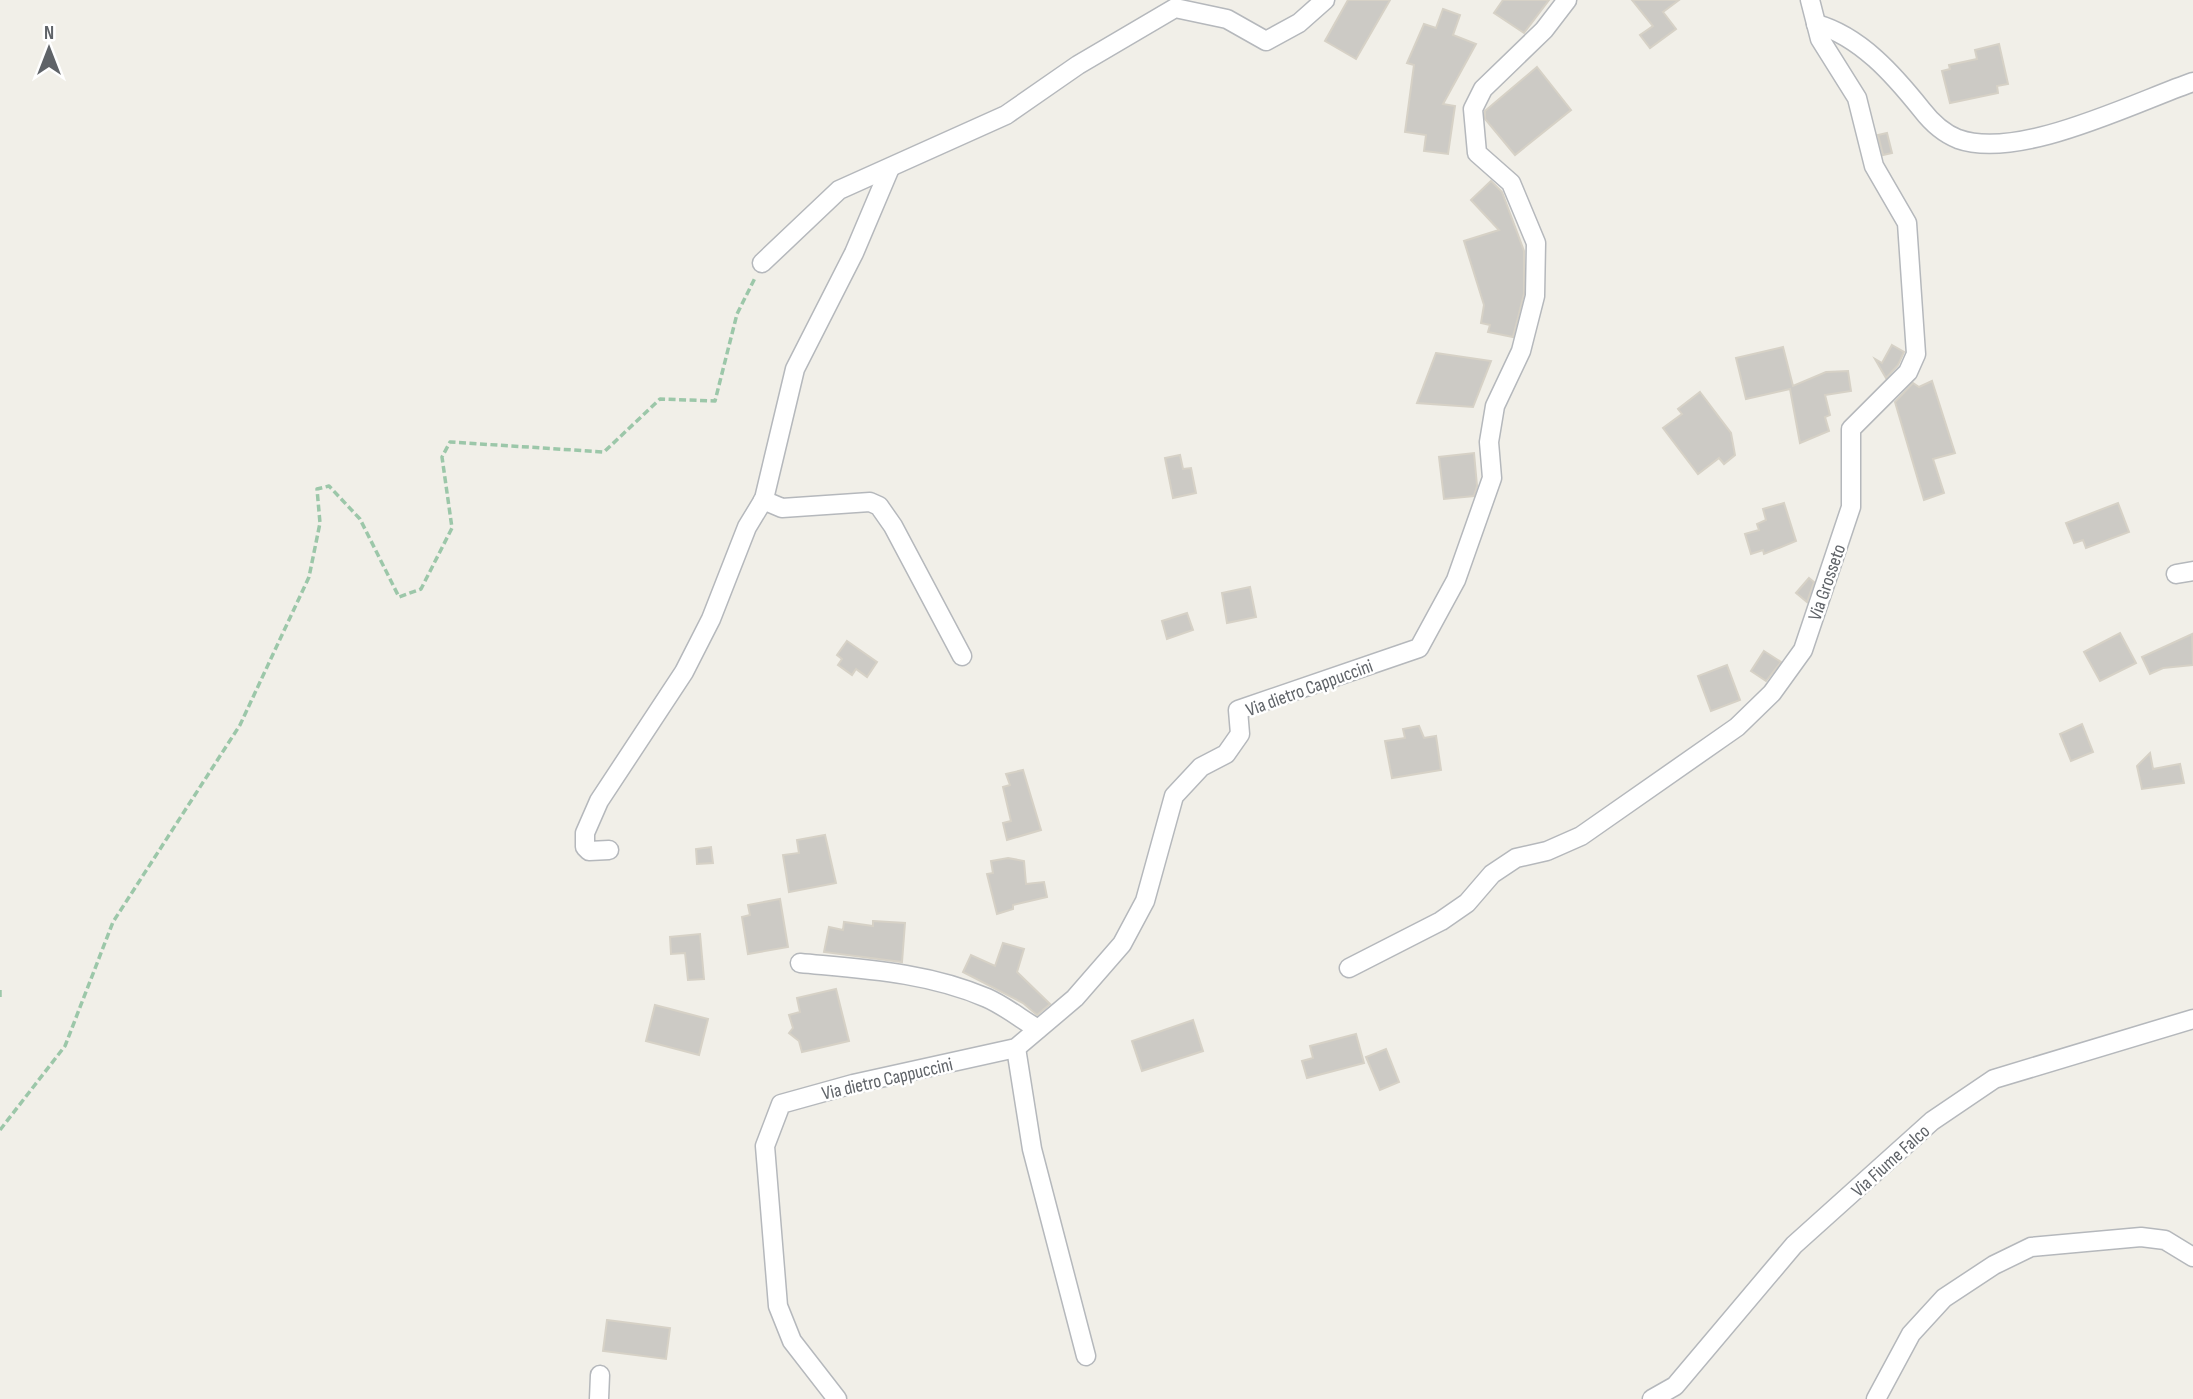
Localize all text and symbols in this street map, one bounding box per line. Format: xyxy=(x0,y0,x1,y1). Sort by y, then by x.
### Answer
north arrow xyxy=(14,14,84,84)
text: N xyxy=(44,22,54,45)
street label: Via Grosseto xyxy=(1804,541,1851,624)
street label: Via dietro Cappuccini xyxy=(1243,655,1376,722)
street label: Via dietro Cappuccini xyxy=(820,1053,955,1106)
street label: Via Fiume Falco xyxy=(1847,1120,1935,1202)

